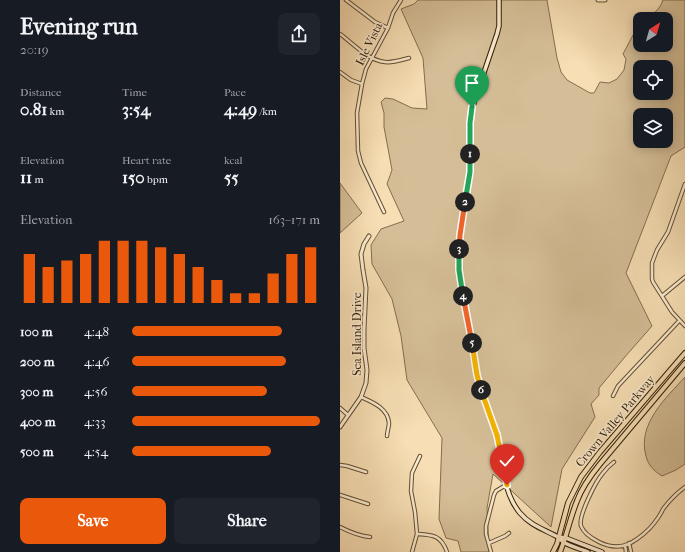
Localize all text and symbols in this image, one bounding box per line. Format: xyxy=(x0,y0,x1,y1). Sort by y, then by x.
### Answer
north arrow xyxy=(633,12,673,52)
map controls xyxy=(633,12,673,148)
button: share xyxy=(278,13,320,55)
text: Evening run xyxy=(20,14,138,40)
street label: Isle Vista xyxy=(353,20,386,68)
text: 20:19 xyxy=(20,42,48,57)
button: locate xyxy=(633,60,673,100)
pin xyxy=(455,66,489,107)
icon: arrive xyxy=(461,72,483,94)
text: Distance xyxy=(20,86,61,99)
text: Time xyxy=(122,86,147,99)
text: Pace xyxy=(224,86,246,99)
text: 0.81 xyxy=(20,99,47,119)
text: 3:54 xyxy=(122,99,150,119)
text: 4:49 xyxy=(224,99,257,119)
text: km xyxy=(47,105,64,118)
text: /km xyxy=(257,105,277,118)
button: layers xyxy=(633,108,673,148)
pin: 1 xyxy=(460,144,480,164)
text: 1 xyxy=(468,147,472,160)
text: Elevation xyxy=(20,154,64,167)
text: Heart rate xyxy=(122,154,171,167)
text: kcal xyxy=(224,154,243,167)
text: 11 xyxy=(20,167,32,187)
text: 150 xyxy=(122,167,145,187)
text: 55 xyxy=(224,167,239,187)
text: m xyxy=(32,173,44,186)
text: bpm xyxy=(145,173,168,186)
pin: 2 xyxy=(455,192,475,212)
text: 2 xyxy=(462,195,468,208)
text: Elevation xyxy=(20,212,73,227)
text: 163–171 m xyxy=(268,212,320,227)
pin: 3 xyxy=(449,239,469,259)
text: 3 xyxy=(457,242,461,255)
pin: 4 xyxy=(453,286,473,306)
text: 4 xyxy=(460,289,466,302)
street label: Sea Island Drive xyxy=(350,292,364,376)
text: 100 m xyxy=(20,324,53,339)
text: 4:48 xyxy=(84,324,109,339)
pin: 5 xyxy=(462,333,482,353)
text: 5 xyxy=(470,336,474,349)
text: 200 m xyxy=(20,354,55,369)
text: 4:46 xyxy=(84,354,110,369)
street label: Crown Valley Parkway xyxy=(572,372,658,470)
pin: 6 xyxy=(471,380,491,400)
text: 6 xyxy=(478,383,484,396)
text: 300 m xyxy=(20,384,53,399)
text: 4:56 xyxy=(84,384,107,399)
text: 400 m xyxy=(20,414,56,429)
text: 4:33 xyxy=(84,414,106,429)
text: 500 m xyxy=(20,444,54,459)
text: 4:54 xyxy=(84,444,108,459)
pin xyxy=(490,444,524,485)
icon: check xyxy=(496,450,518,472)
button: Save xyxy=(20,498,166,544)
button: Share xyxy=(174,498,320,544)

